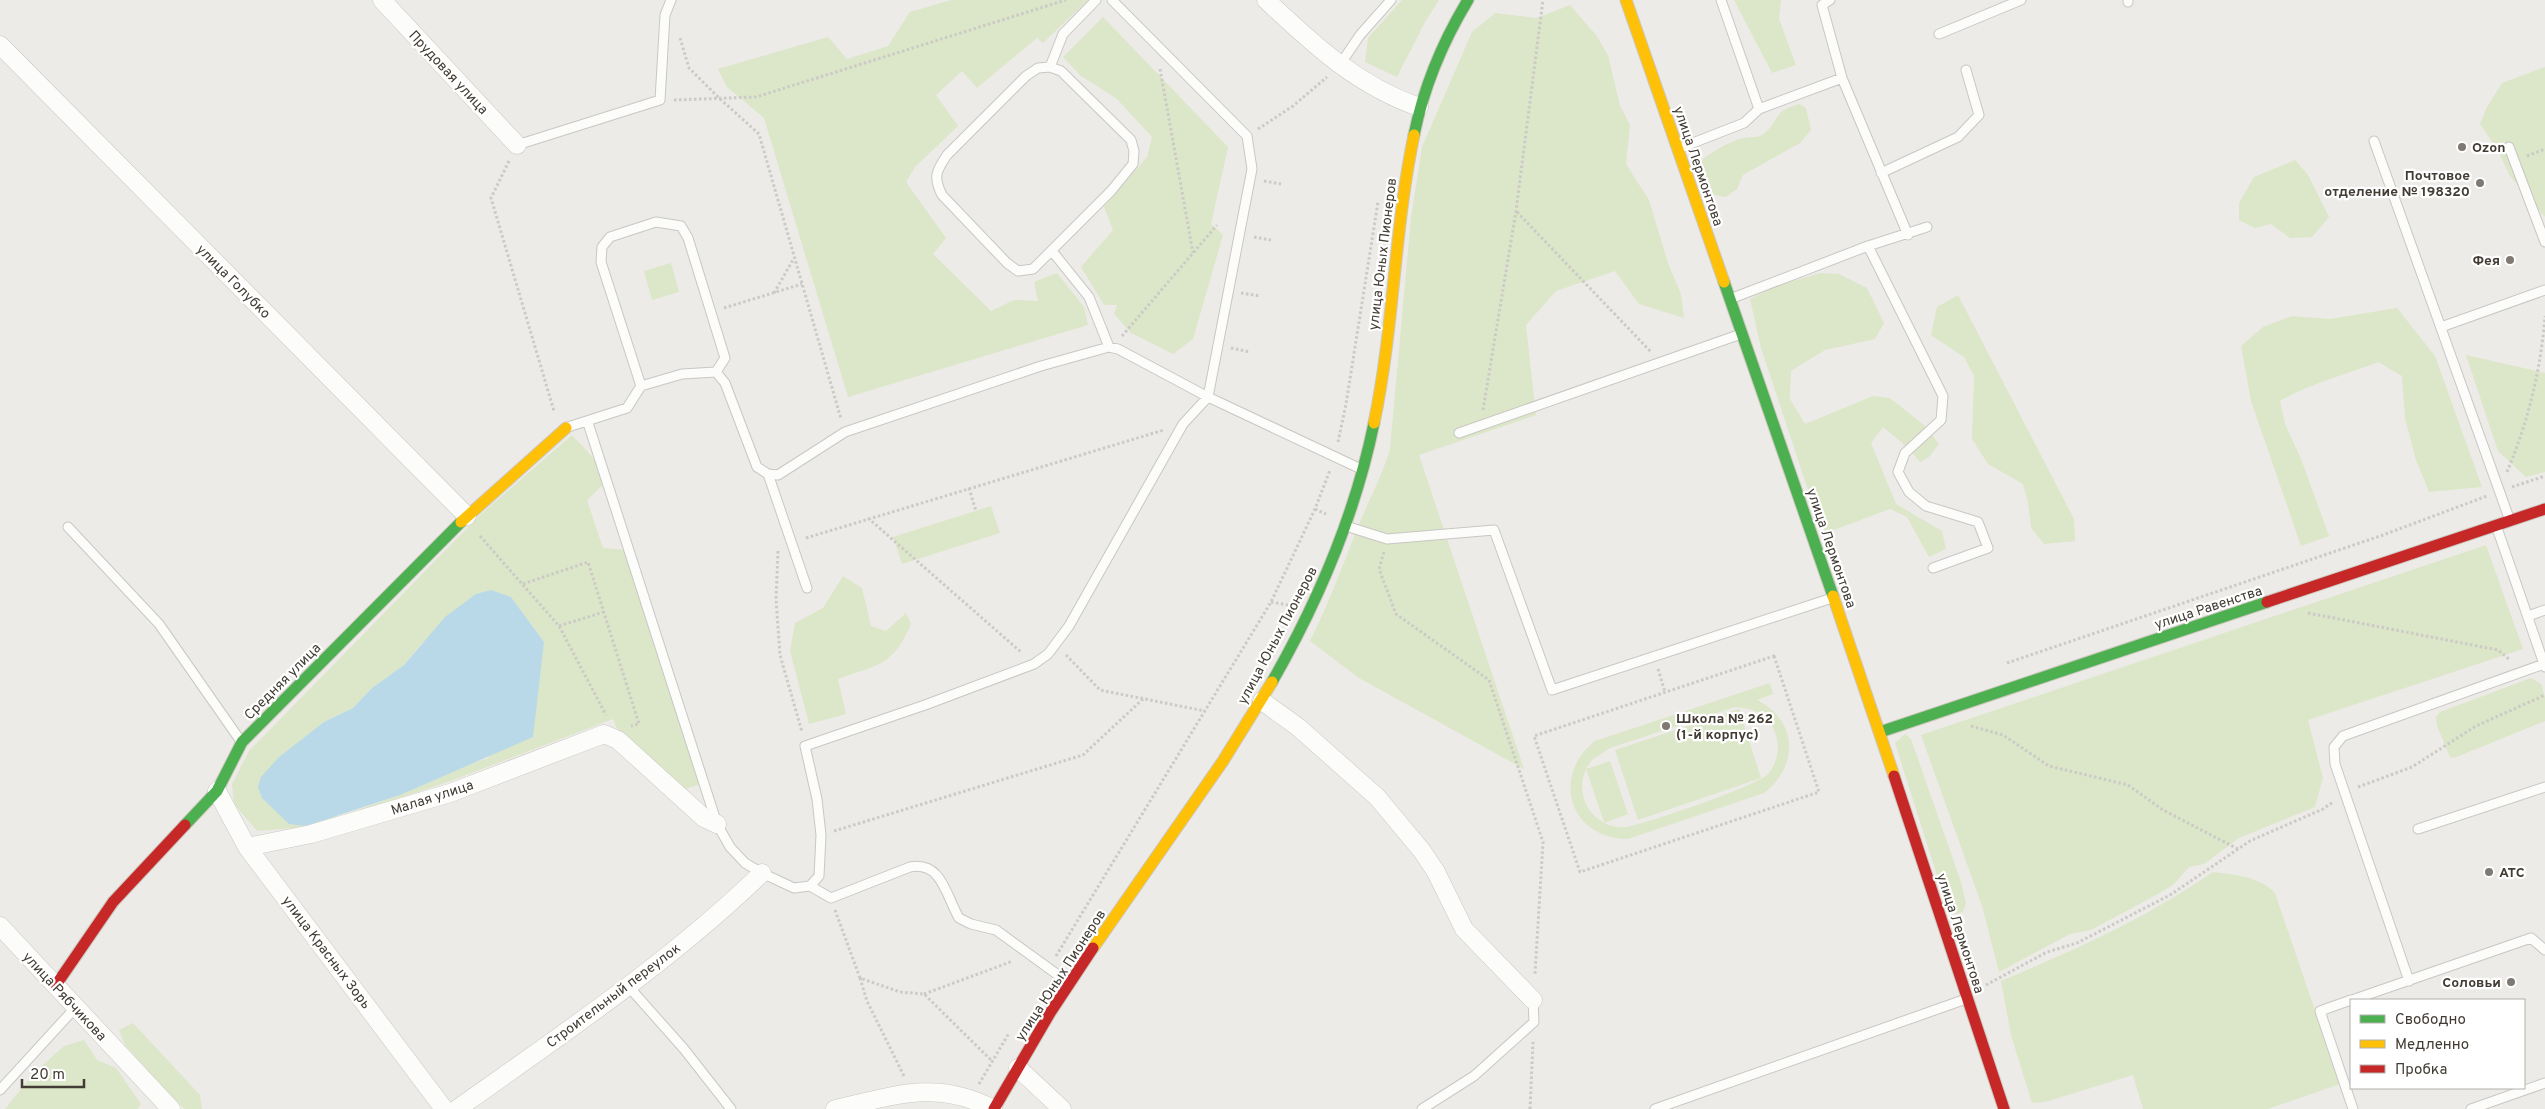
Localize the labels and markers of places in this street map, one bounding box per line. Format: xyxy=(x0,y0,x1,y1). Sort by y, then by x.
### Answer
place label: Ozon xyxy=(2472,140,2505,157)
marker: Ozon xyxy=(2456,141,2468,153)
place label: Почтовое отделение № 198320 xyxy=(2324,168,2470,201)
marker: Почтовое отделение № 198320 xyxy=(2474,177,2486,189)
place label: Фея xyxy=(2473,253,2500,270)
marker: Фея xyxy=(2504,254,2516,266)
place label: Школа № 262 (1-й корпус) xyxy=(1676,711,1773,744)
marker: Школа № 262 (1-й корпус) xyxy=(1660,720,1672,732)
place label: АТС xyxy=(2499,865,2525,882)
marker: АТС xyxy=(2483,866,2495,878)
place label: Соловьи xyxy=(2442,975,2501,992)
marker: Соловьи xyxy=(2505,976,2517,988)

